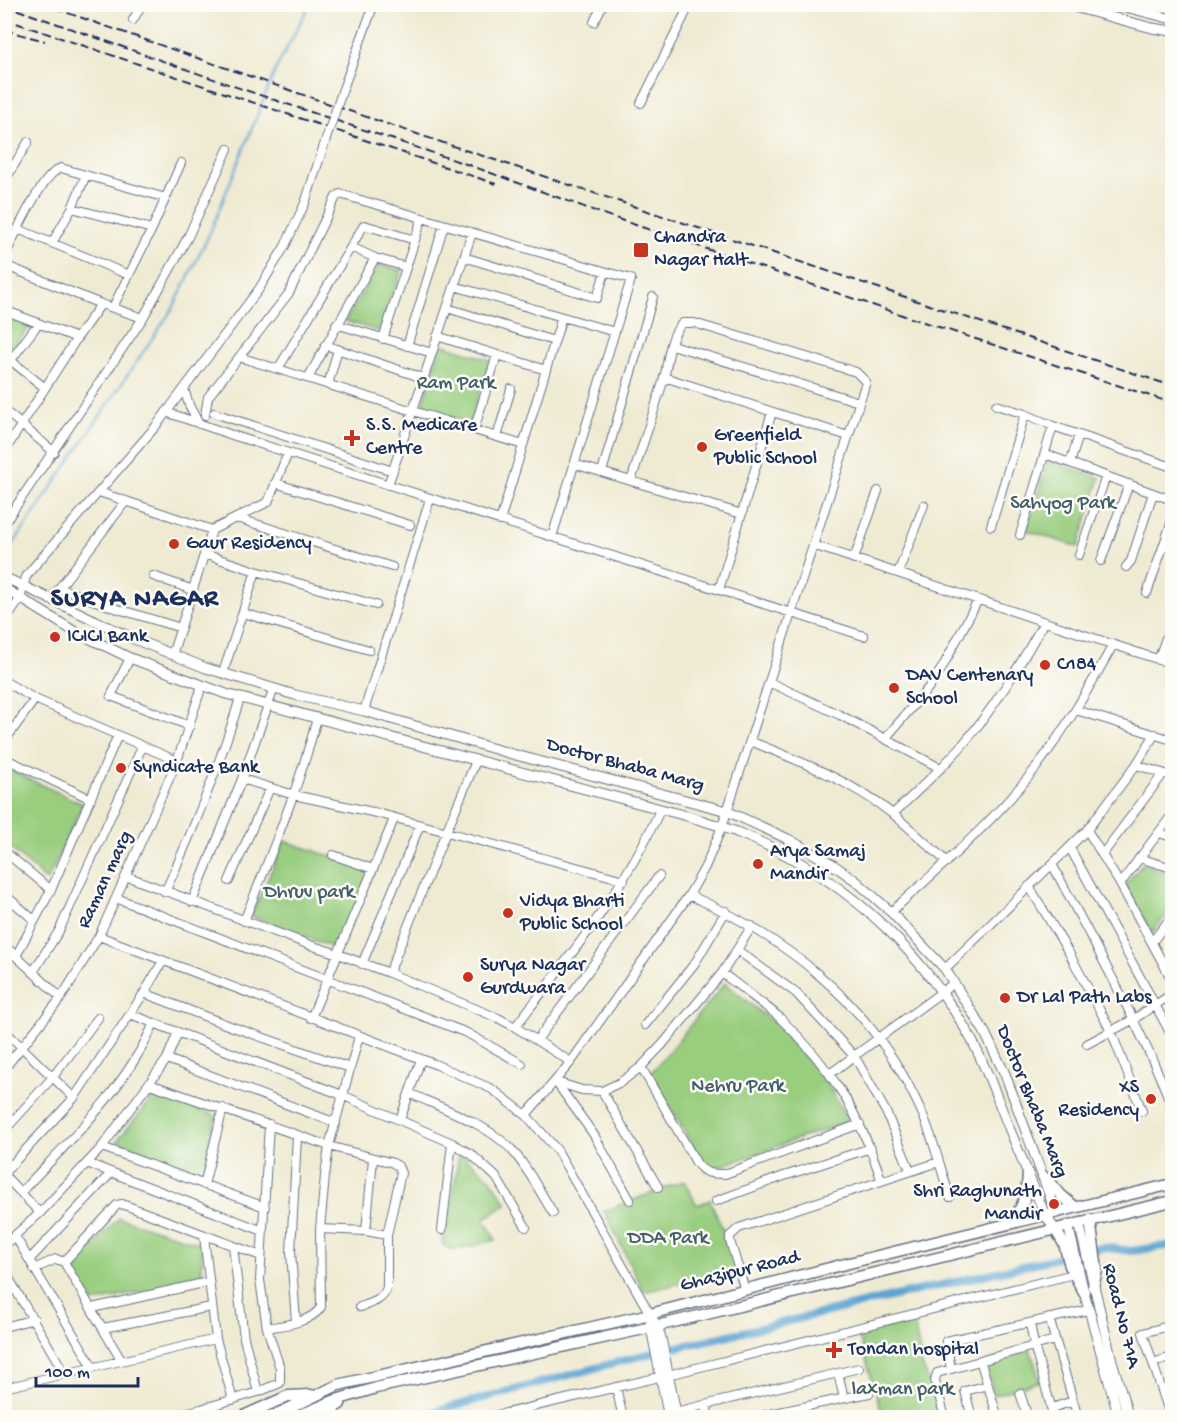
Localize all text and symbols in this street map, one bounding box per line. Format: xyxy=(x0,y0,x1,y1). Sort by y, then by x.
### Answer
place label: Chandra Nagar Halt xyxy=(654,227,749,273)
marker: Chandra Nagar Halt xyxy=(632,241,650,259)
park label: Ram Park xyxy=(417,373,497,396)
place label: S.S. Medicare Centre xyxy=(366,415,478,461)
place label: Greenfield Public School xyxy=(713,425,817,471)
marker: S.S. Medicare Centre xyxy=(343,429,361,447)
marker: Greenfield Public School xyxy=(695,440,709,454)
park label: Sahyog Park xyxy=(1010,493,1118,516)
place label: Gaur Residency xyxy=(186,533,312,556)
marker: Gaur Residency xyxy=(167,537,181,551)
district label: SURYA NAGAR xyxy=(51,585,219,616)
place label: ICICI Bank xyxy=(67,626,150,649)
marker: ICICI Bank xyxy=(48,630,62,644)
place label: C184 xyxy=(1057,654,1097,677)
marker: C184 xyxy=(1038,658,1052,672)
place label: DAV Centenary School xyxy=(904,665,1034,711)
marker: DAV Centenary School xyxy=(887,681,901,695)
street label: Doctor Bhaba Marg xyxy=(542,733,706,798)
place label: Syndicate Bank xyxy=(133,757,261,780)
marker: Syndicate Bank xyxy=(114,761,128,775)
street label: Raman marg xyxy=(73,828,139,932)
place label: Arya Samaj Mandir xyxy=(770,841,866,887)
marker: Arya Samaj Mandir xyxy=(751,857,765,871)
park label: Dhruv park xyxy=(262,882,356,905)
place label: Vidya Bharti Public School xyxy=(519,891,625,937)
marker: Vidya Bharti Public School xyxy=(501,906,515,920)
place label: Surya Nagar Gurdwara xyxy=(480,955,587,1001)
marker: Surya Nagar Gurdwara xyxy=(461,970,475,984)
place label: Dr Lal Path Labs xyxy=(1015,987,1152,1010)
marker: Dr Lal Path Labs xyxy=(998,991,1012,1005)
street label: Doctor Bhaba Marg xyxy=(989,1021,1072,1182)
park label: Nehru Park xyxy=(691,1076,787,1099)
place label: XS Residency xyxy=(1058,1077,1140,1123)
marker: XS Residency xyxy=(1144,1092,1158,1106)
place label: Shri Raghunath Mandir xyxy=(913,1181,1044,1227)
marker: Shri Raghunath Mandir xyxy=(1047,1197,1061,1211)
park label: DDA Park xyxy=(626,1228,710,1251)
street label: Ghazipur Road xyxy=(678,1245,804,1298)
street label: Road No 71A xyxy=(1096,1261,1144,1372)
place label: Tondan hospital xyxy=(847,1339,979,1362)
marker: Tondan hospital xyxy=(825,1341,843,1359)
scale bar xyxy=(36,1350,138,1388)
text: 100 m xyxy=(44,1363,90,1384)
park label: laxman park xyxy=(852,1379,956,1402)

